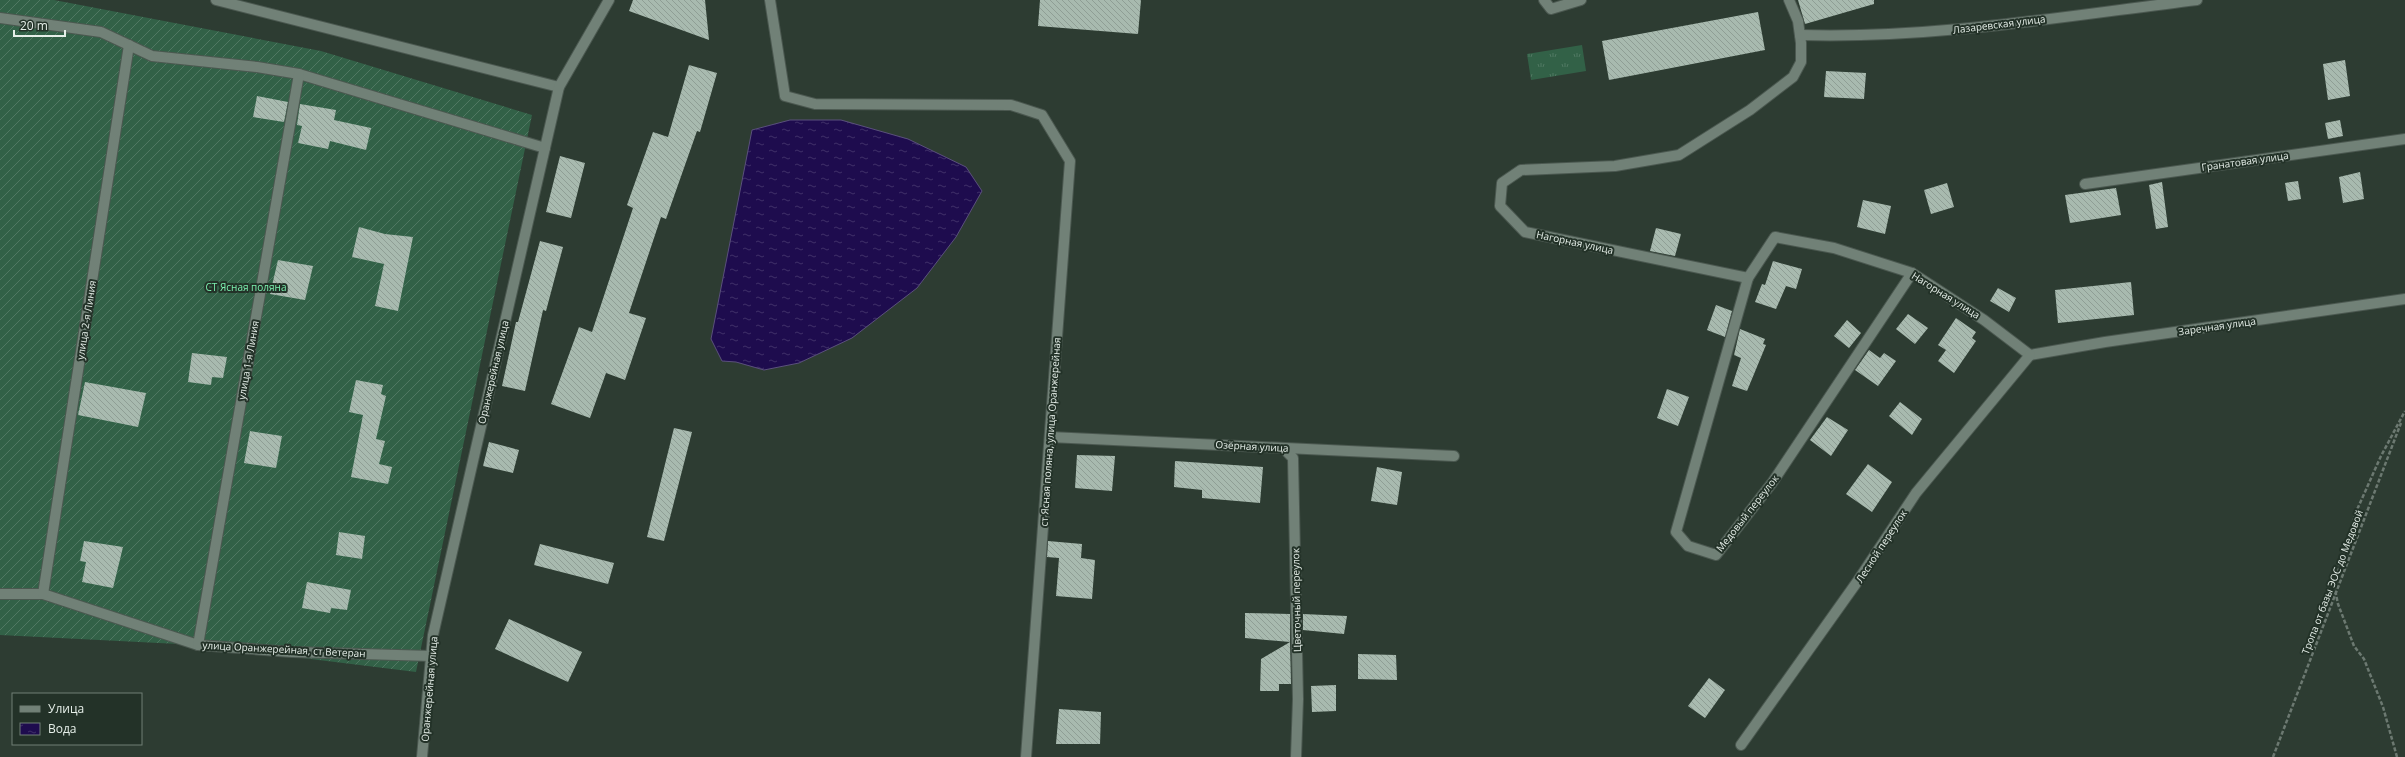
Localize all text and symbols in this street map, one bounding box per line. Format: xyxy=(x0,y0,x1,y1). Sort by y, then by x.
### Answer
street label: Лазаревская улица xyxy=(1952,11,2046,37)
scale bar xyxy=(14,12,65,38)
text: 20 m xyxy=(20,17,48,34)
street label: Гранатовая улица xyxy=(2201,148,2289,174)
street label: Нагорная улица xyxy=(1535,227,1615,257)
street label: Нагорная улица xyxy=(1909,268,1983,322)
street label: улица 2-я Линия xyxy=(73,279,99,361)
park label: СТ Ясная поляна xyxy=(206,280,286,294)
street label: Заречная улица xyxy=(2177,314,2257,338)
street label: улица 1-я Линия xyxy=(234,319,262,401)
street label: Оранжерейная улица xyxy=(474,319,512,425)
street label: ст Ясная поляна, улица Оранжерейная xyxy=(1036,337,1064,527)
street label: Озёрная улица xyxy=(1215,437,1289,455)
street label: Медовый переулок xyxy=(1712,471,1782,554)
street label: Лесной переулок xyxy=(1852,506,1910,585)
street label: Тропа от базы ЭОС до Медовой xyxy=(2298,508,2366,656)
street label: Цветочный переулок xyxy=(1288,547,1304,652)
street label: Оранжерейная улица xyxy=(417,636,441,742)
street label: улица Оранжерейная, ст Ветеран xyxy=(202,638,366,660)
legend xyxy=(12,693,142,745)
text: Улица xyxy=(48,700,84,717)
text: Вода xyxy=(48,720,77,737)

